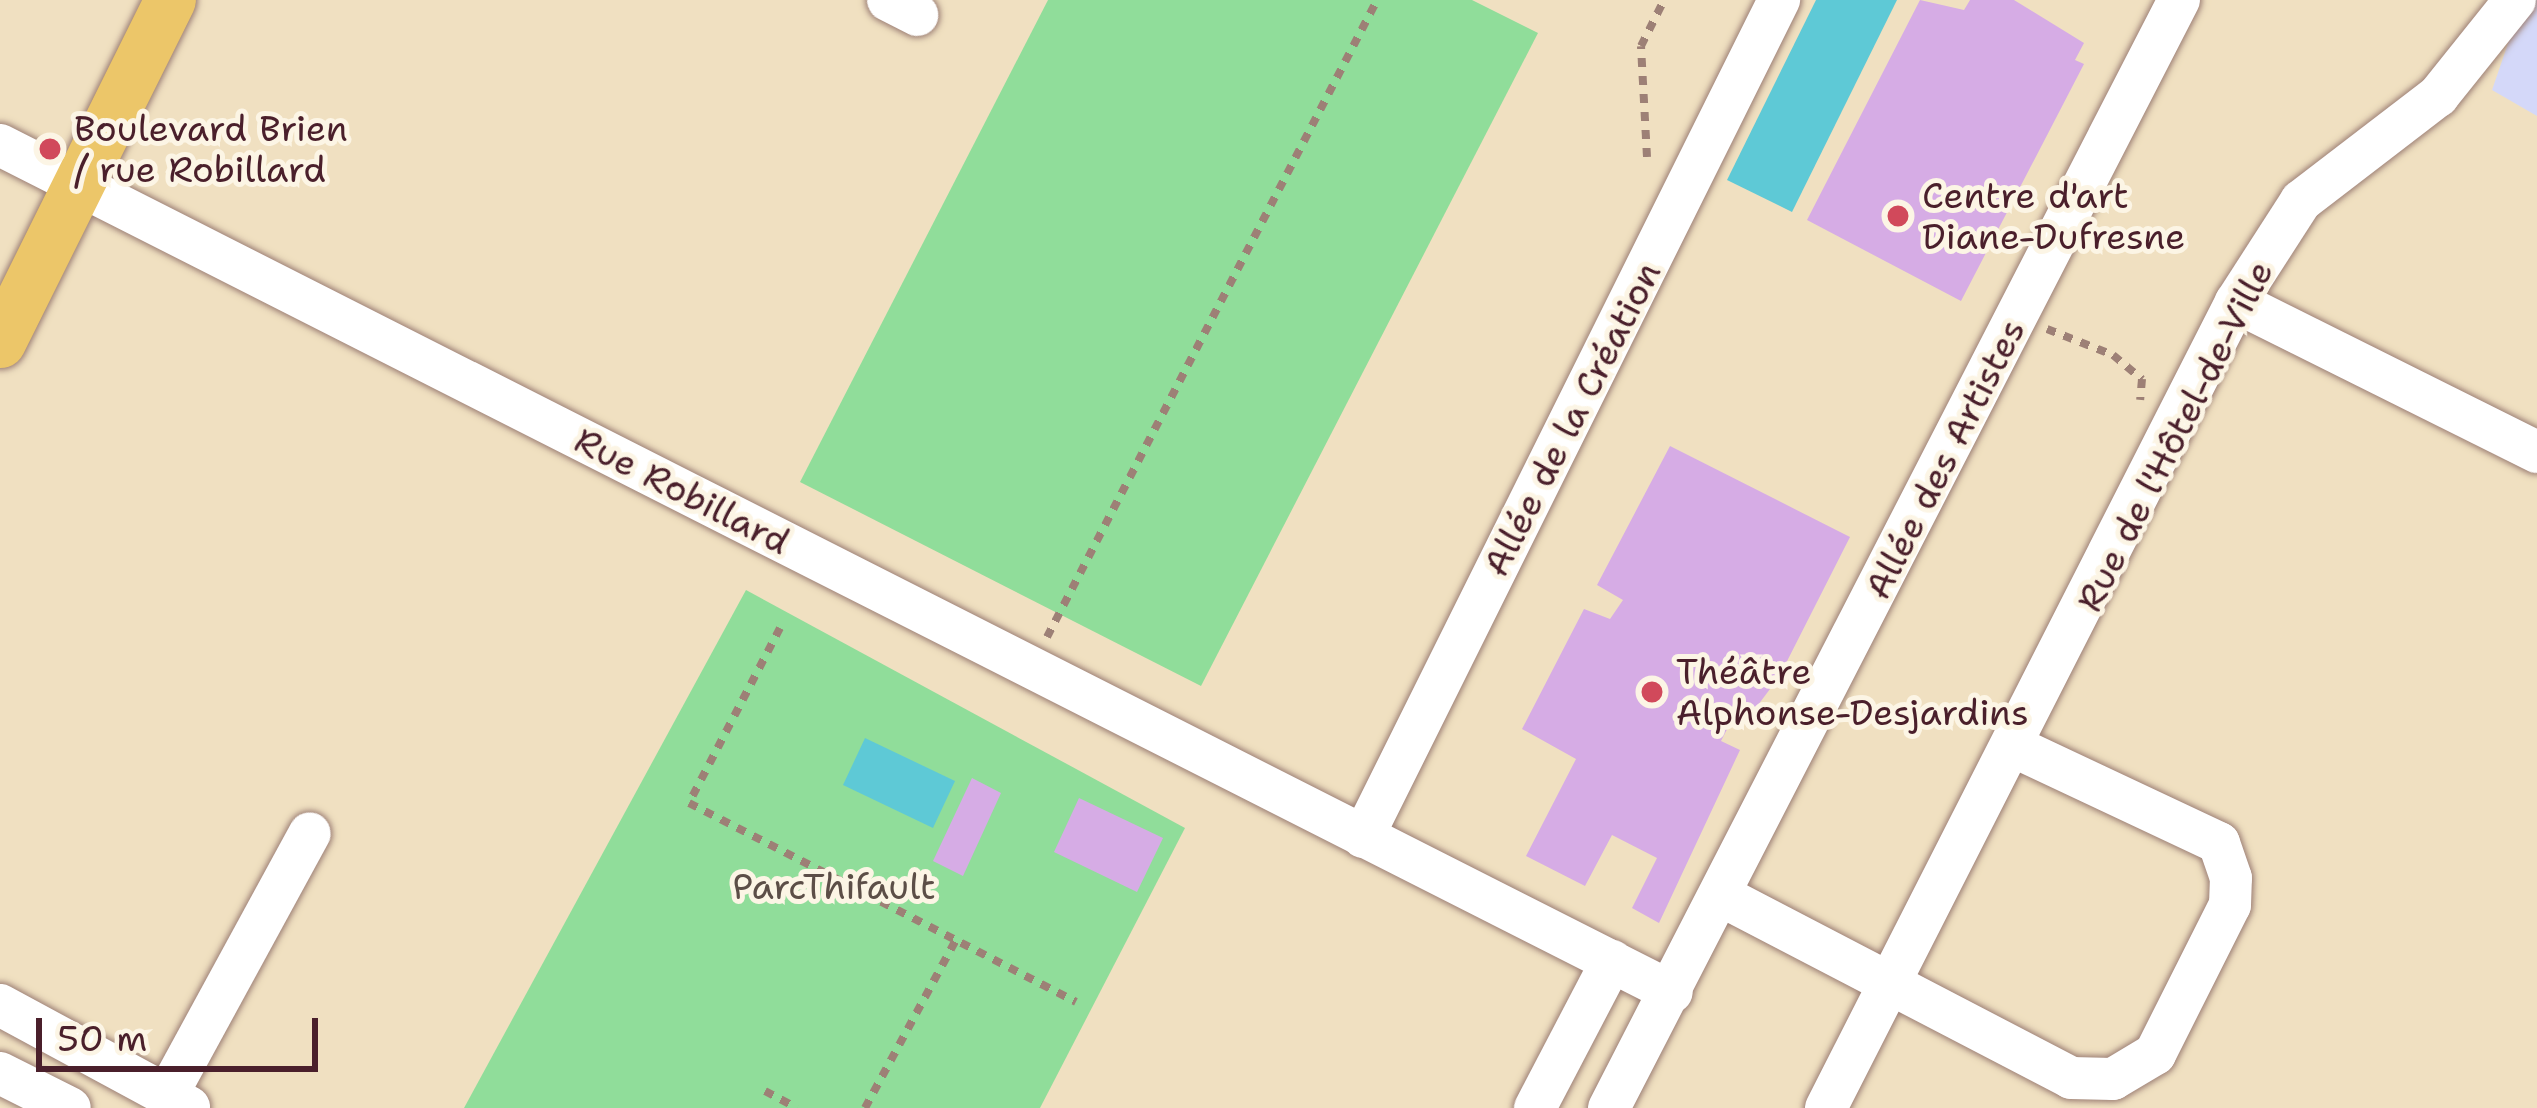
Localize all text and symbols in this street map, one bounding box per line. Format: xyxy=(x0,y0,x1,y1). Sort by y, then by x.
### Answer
place label: Boulevard Brien / rue Robillard xyxy=(74,106,348,191)
marker: Boulevard Brien / rue Robillard xyxy=(37,136,63,162)
place label: Centre d'art Diane-Dufresne xyxy=(1922,173,2185,258)
marker: Centre d'art Diane-Dufresne xyxy=(1885,203,1911,229)
street label: Rue de l'Hôtel-de-Ville xyxy=(2068,253,2282,619)
street label: Allée de la Création xyxy=(1474,255,1670,583)
street label: Allée des Artistes xyxy=(1856,312,2034,606)
street label: Rue Robillard xyxy=(567,418,797,564)
place label: Théâtre Alphonse-Desjardins xyxy=(1676,649,2029,734)
marker: Théâtre Alphonse-Desjardins xyxy=(1639,679,1665,705)
park label: ParcThifault xyxy=(732,865,936,909)
scale bar xyxy=(42,994,324,1068)
text: 50 m xyxy=(57,1014,147,1063)

